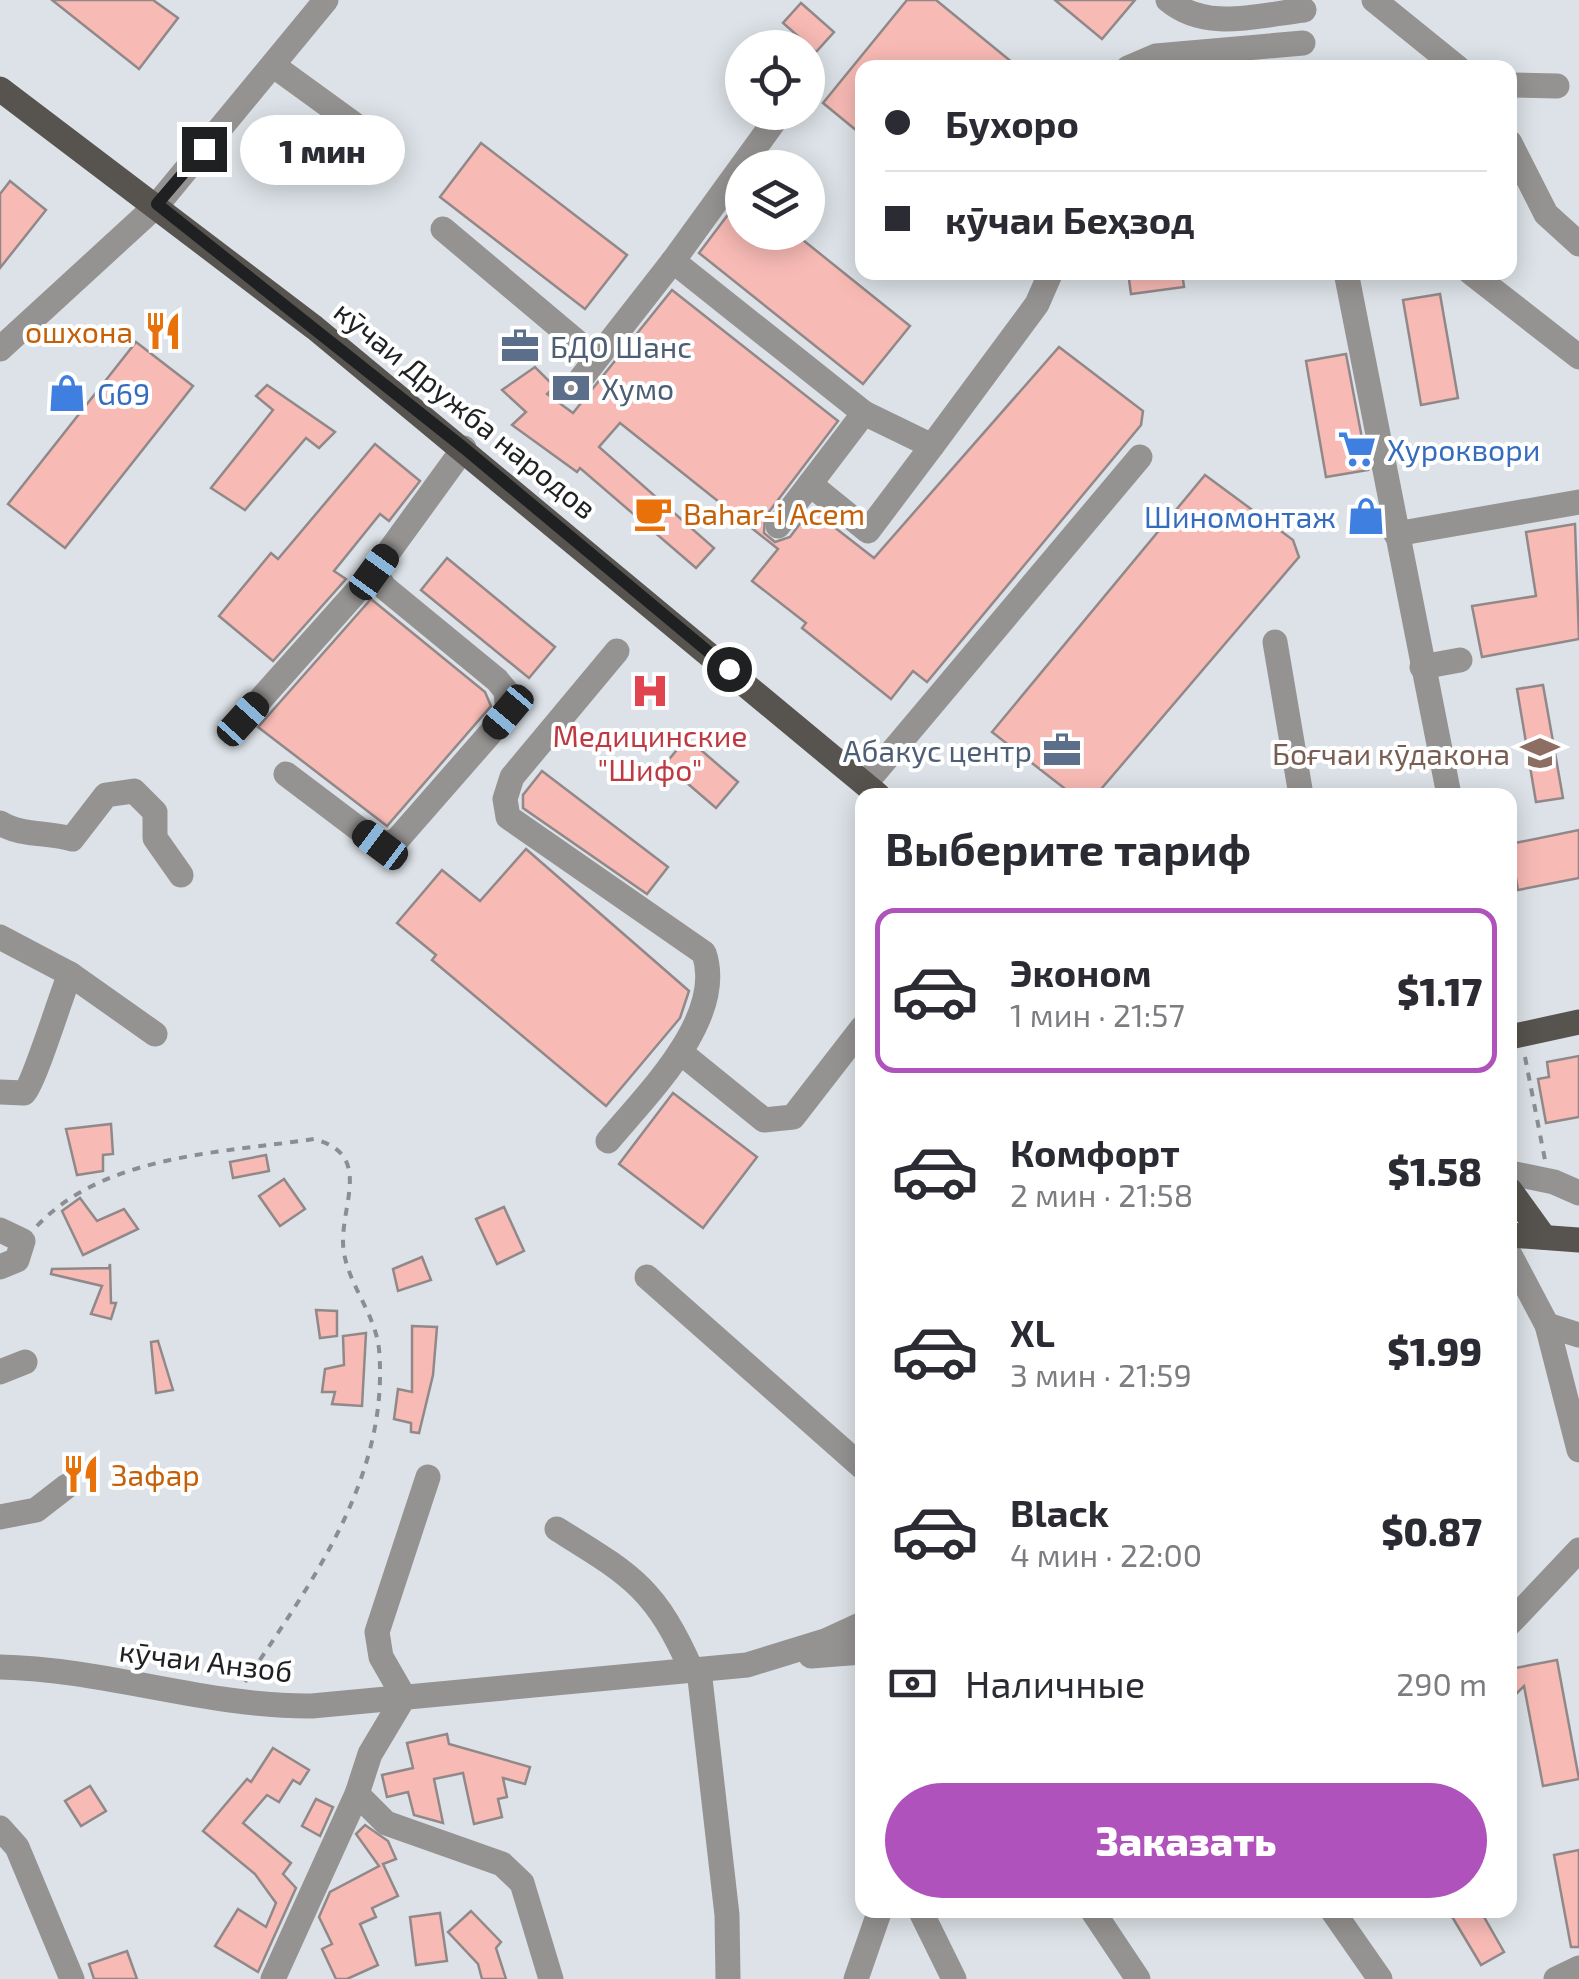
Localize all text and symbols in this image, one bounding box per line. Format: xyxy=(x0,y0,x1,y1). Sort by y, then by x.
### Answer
map controls xyxy=(725,30,825,250)
button: locate xyxy=(725,30,825,130)
text: Бухоро xyxy=(945,100,1079,146)
callout: 1 мин xyxy=(239,114,404,184)
route end xyxy=(182,127,227,172)
text: 1 мин xyxy=(279,131,366,169)
button: layers xyxy=(725,150,825,250)
text: кӯчаи Беҳзод xyxy=(945,196,1195,242)
street label: кӯчаи Дружба народов xyxy=(327,292,604,527)
restaurant icon: ошхона xyxy=(142,310,184,352)
place label: ошхона xyxy=(25,313,133,349)
office icon: БДО Шанс xyxy=(499,325,541,367)
place label: БДО Шанс xyxy=(550,328,692,364)
bank icon: Хумо xyxy=(550,367,592,409)
place label: Хумо xyxy=(601,370,674,407)
shop icon: G69 xyxy=(46,372,88,414)
place label: G69 xyxy=(97,375,150,411)
supermarket icon: Хуроквори xyxy=(1336,428,1378,470)
place label: Хуроквори xyxy=(1387,431,1540,468)
cafe icon: Bahar-i Acem xyxy=(632,492,674,534)
place label: Bahar-i Acem xyxy=(683,495,865,531)
shop icon: Шиномонтаж xyxy=(1345,495,1387,537)
place label: Шиномонтаж xyxy=(1144,498,1336,534)
car xyxy=(344,539,404,605)
route start xyxy=(707,647,752,692)
hospital icon: Медицинские "Шифо" xyxy=(629,670,671,712)
car xyxy=(477,679,539,745)
car xyxy=(212,687,274,751)
place label: Медицинские "Шифо" xyxy=(552,717,748,787)
office icon: Абакус центр xyxy=(1041,729,1083,771)
place label: Абакус центр xyxy=(843,732,1032,769)
school or university icon: Боғчаи кӯдакона xyxy=(1519,732,1561,774)
place label: Боғчаи кӯдакона xyxy=(1272,735,1510,772)
car xyxy=(347,815,413,875)
text: Выберите тариф xyxy=(885,821,1251,875)
icon: car xyxy=(890,946,980,1036)
text: Эконом xyxy=(1010,949,1152,995)
text: $1.17 xyxy=(1397,968,1482,1014)
text: 1 мин · 21:57 xyxy=(1010,995,1185,1033)
icon: car xyxy=(890,1126,980,1216)
text: Комфорт xyxy=(1010,1129,1180,1175)
text: $1.58 xyxy=(1388,1148,1482,1194)
text: 2 мин · 21:58 xyxy=(1010,1175,1193,1213)
icon: car xyxy=(890,1306,980,1396)
text: XL xyxy=(1010,1309,1055,1355)
text: $1.99 xyxy=(1387,1328,1482,1374)
text: 3 мин · 21:59 xyxy=(1010,1355,1192,1393)
restaurant icon: Зафар xyxy=(60,1453,102,1495)
place label: Зафар xyxy=(111,1456,200,1492)
icon: car xyxy=(890,1486,980,1576)
text: Black xyxy=(1010,1489,1109,1535)
text: $0.87 xyxy=(1381,1508,1482,1554)
text: 4 мин · 22:00 xyxy=(1010,1535,1202,1573)
street label: кӯчаи Анзоб xyxy=(117,1632,295,1689)
icon: cash xyxy=(885,1656,940,1711)
text: Наличные xyxy=(965,1660,1145,1706)
text: 290 m xyxy=(1396,1664,1487,1702)
button: Заказать xyxy=(885,1783,1487,1898)

